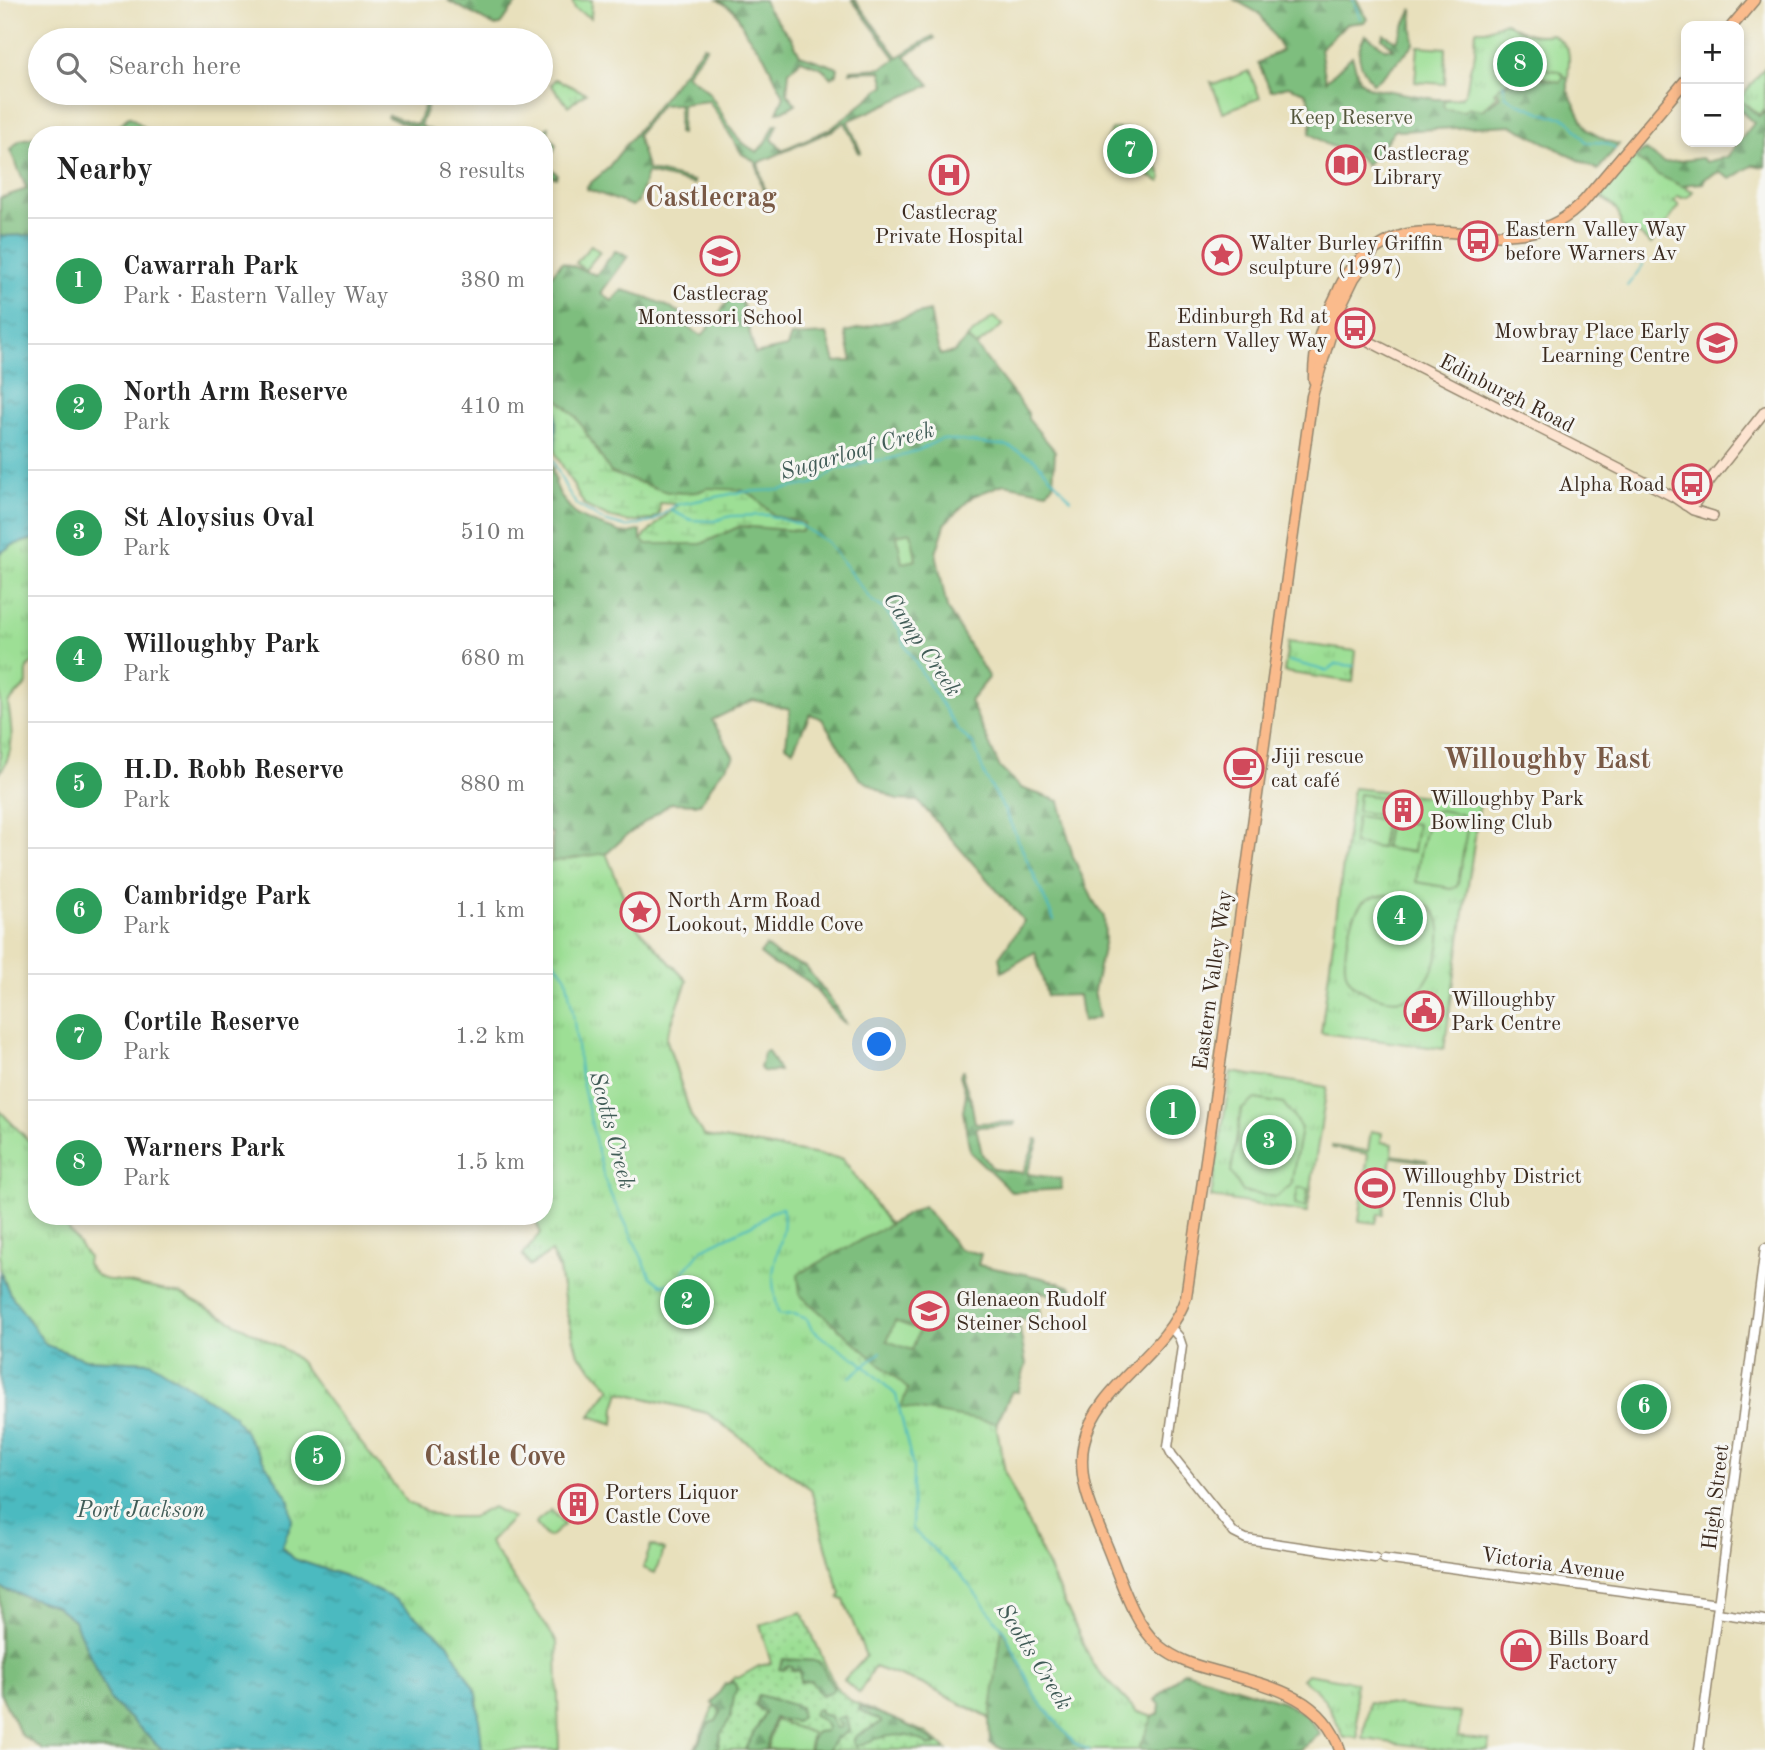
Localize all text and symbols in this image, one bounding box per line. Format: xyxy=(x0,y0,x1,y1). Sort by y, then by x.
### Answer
map controls xyxy=(1681,21,1744,147)
button: + xyxy=(1681,21,1744,84)
search box xyxy=(28,28,553,105)
pin: 8 xyxy=(1497,38,1543,90)
icon: search xyxy=(52,48,90,86)
text: Search here xyxy=(108,54,241,80)
button: − xyxy=(1681,84,1744,147)
park label: Keep Reserve xyxy=(1289,108,1413,129)
pin: 7 xyxy=(1107,125,1153,177)
library icon: Castlecrag Library xyxy=(1325,144,1367,186)
place label: Castlecrag Library xyxy=(1373,144,1469,189)
hospital icon: Castlecrag Private Hospital xyxy=(928,154,970,196)
text: Nearby xyxy=(56,156,153,186)
text: 8 results xyxy=(439,160,525,183)
district label: Castlecrag xyxy=(645,185,777,213)
place label: Castlecrag Private Hospital xyxy=(875,203,1023,248)
bus stop icon: Eastern Valley Way before Warners Av xyxy=(1457,220,1499,262)
place label: Eastern Valley Way before Warners Av xyxy=(1505,220,1687,265)
place icon: Walter Burley Griffin sculpture (1997) xyxy=(1201,234,1243,276)
place label: Walter Burley Griffin sculpture (1997) xyxy=(1249,234,1443,279)
school or university icon: Castlecrag Montessori School xyxy=(699,235,741,277)
text: Cawarrah Park xyxy=(123,254,299,280)
text: 1 xyxy=(72,269,86,292)
text: 380 m xyxy=(460,269,525,292)
place label: Castlecrag Montessori School xyxy=(637,284,803,329)
text: Park · Eastern Valley Way xyxy=(123,285,389,308)
place label: Edinburgh Rd at Eastern Valley Way xyxy=(1146,307,1328,352)
bus stop icon: Edinburgh Rd at Eastern Valley Way xyxy=(1334,307,1376,349)
place label: Mowbray Place Early Learning Centre xyxy=(1494,322,1690,367)
school or university icon: Mowbray Place Early Learning Centre xyxy=(1696,322,1738,364)
street label: Edinburgh Road xyxy=(1435,351,1577,437)
text: North Arm Reserve xyxy=(123,380,348,406)
text: 2 xyxy=(72,395,86,418)
text: 410 m xyxy=(460,395,525,418)
text: Park xyxy=(123,411,170,434)
water label: Sugarloaf Creek xyxy=(778,418,938,485)
bus stop icon: Alpha Road xyxy=(1671,463,1713,505)
place label: Alpha Road xyxy=(1558,475,1665,496)
text: St Aloysius Oval xyxy=(123,506,314,532)
text: 3 xyxy=(72,521,86,544)
text: 510 m xyxy=(460,521,525,544)
text: Park xyxy=(123,537,170,560)
water label: Camp Creek xyxy=(878,588,965,702)
text: Willoughby Park xyxy=(123,632,320,658)
text: 4 xyxy=(72,647,86,670)
text: 680 m xyxy=(460,647,525,670)
text: Park xyxy=(123,663,170,686)
cafe icon: Jiji rescue cat café xyxy=(1223,747,1265,789)
place label: Jiji rescue cat café xyxy=(1271,747,1364,792)
district label: Willoughby East xyxy=(1443,747,1651,775)
text: H.D. Robb Reserve xyxy=(123,758,344,784)
text: 5 xyxy=(72,773,86,796)
text: 880 m xyxy=(460,773,525,796)
text: Park xyxy=(123,789,170,812)
building icon: Willoughby Park Bowling Club xyxy=(1382,789,1424,831)
place label: Willoughby Park Bowling Club xyxy=(1430,789,1584,834)
text: Cambridge Park xyxy=(123,884,311,910)
street label: Eastern Valley Way xyxy=(1190,889,1237,1072)
place icon: North Arm Road Lookout, Middle Cove xyxy=(619,891,661,933)
place label: North Arm Road Lookout, Middle Cove xyxy=(667,891,863,936)
pin: 4 xyxy=(1377,892,1423,944)
text: 6 xyxy=(72,899,86,922)
text: 1.1 km xyxy=(455,899,525,922)
text: Park xyxy=(123,915,170,938)
public building icon: Willoughby Park Centre xyxy=(1403,990,1445,1032)
place label: Willoughby Park Centre xyxy=(1451,990,1561,1035)
text: Cortile Reserve xyxy=(123,1010,300,1036)
text: 7 xyxy=(72,1025,86,1048)
text: 1.2 km xyxy=(455,1025,525,1048)
your location xyxy=(862,1027,896,1061)
text: Park xyxy=(123,1041,170,1064)
water label: Scotts Creek xyxy=(585,1069,638,1192)
pin: 1 xyxy=(1150,1086,1196,1138)
pin: 3 xyxy=(1246,1116,1292,1168)
text: Warners Park xyxy=(123,1136,286,1162)
text: 8 xyxy=(72,1151,86,1174)
text: 1.5 km xyxy=(455,1151,525,1174)
text: Park xyxy=(123,1167,170,1190)
sports icon: Willoughby District Tennis Club xyxy=(1354,1167,1396,1209)
place label: Willoughby District Tennis Club xyxy=(1402,1167,1582,1212)
pin: 2 xyxy=(664,1276,710,1328)
school or university icon: Glenaeon Rudolf Steiner School xyxy=(908,1290,950,1332)
place label: Glenaeon Rudolf Steiner School xyxy=(956,1290,1107,1335)
pin: 6 xyxy=(1621,1381,1667,1433)
pin: 5 xyxy=(295,1432,341,1484)
street label: High Street xyxy=(1700,1443,1733,1551)
district label: Castle Cove xyxy=(424,1444,566,1472)
building icon: Porters Liquor Castle Cove xyxy=(557,1483,599,1525)
place label: Porters Liquor Castle Cove xyxy=(605,1483,739,1528)
water label: Port Jackson xyxy=(76,1499,205,1522)
street label: Victoria Avenue xyxy=(1479,1545,1626,1586)
water label: Scotts Creek xyxy=(992,1599,1076,1714)
shop icon: Bills Board Factory xyxy=(1500,1629,1542,1671)
place label: Bills Board Factory xyxy=(1548,1629,1649,1674)

